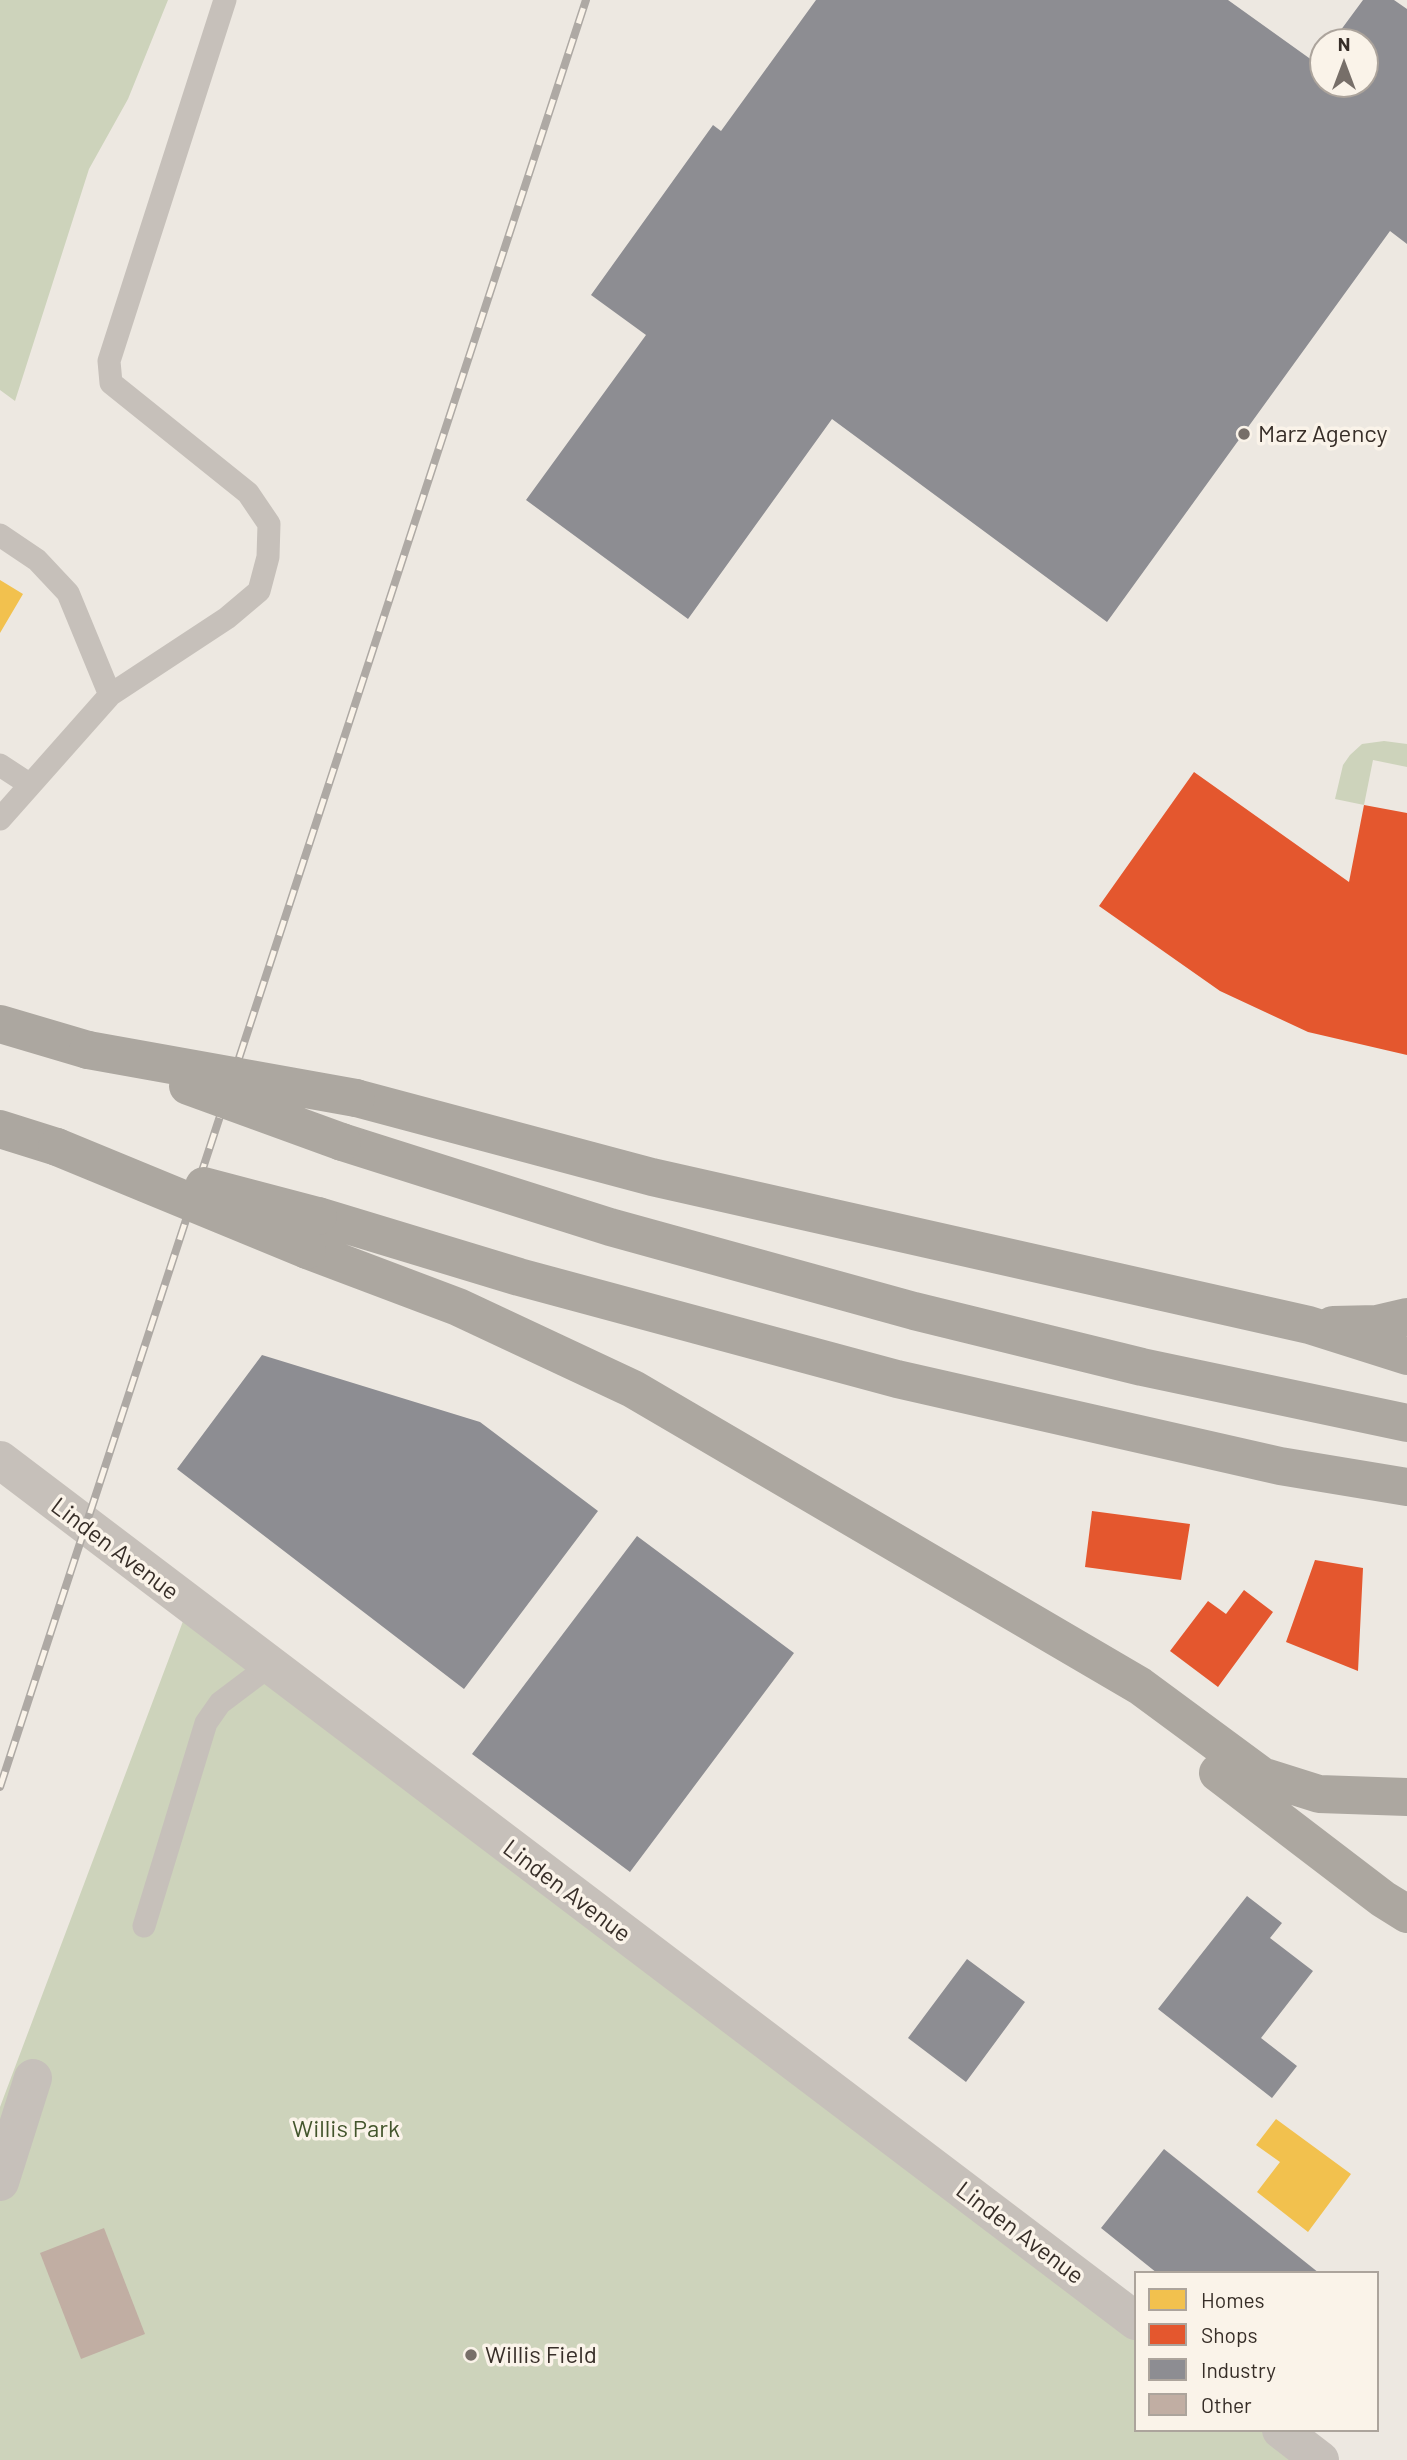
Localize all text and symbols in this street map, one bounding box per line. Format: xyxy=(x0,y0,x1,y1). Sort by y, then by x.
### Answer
north arrow xyxy=(1309,28,1379,98)
text: N xyxy=(1338,32,1350,55)
place label: Marz Agency xyxy=(1258,420,1388,448)
marker: Marz Agency xyxy=(1236,426,1252,442)
street label: Linden Avenue xyxy=(45,1492,185,1606)
street label: Linden Avenue xyxy=(497,1834,637,1948)
park label: Willis Park xyxy=(292,2115,400,2143)
street label: Linden Avenue xyxy=(950,2176,1090,2290)
legend xyxy=(1134,2271,1379,2432)
text: Homes xyxy=(1201,2287,1265,2312)
text: Shops xyxy=(1201,2322,1258,2347)
place label: Willis Field xyxy=(485,2341,597,2369)
marker: Willis Field xyxy=(463,2347,479,2363)
text: Industry xyxy=(1201,2357,1276,2382)
text: Other xyxy=(1201,2392,1252,2417)

